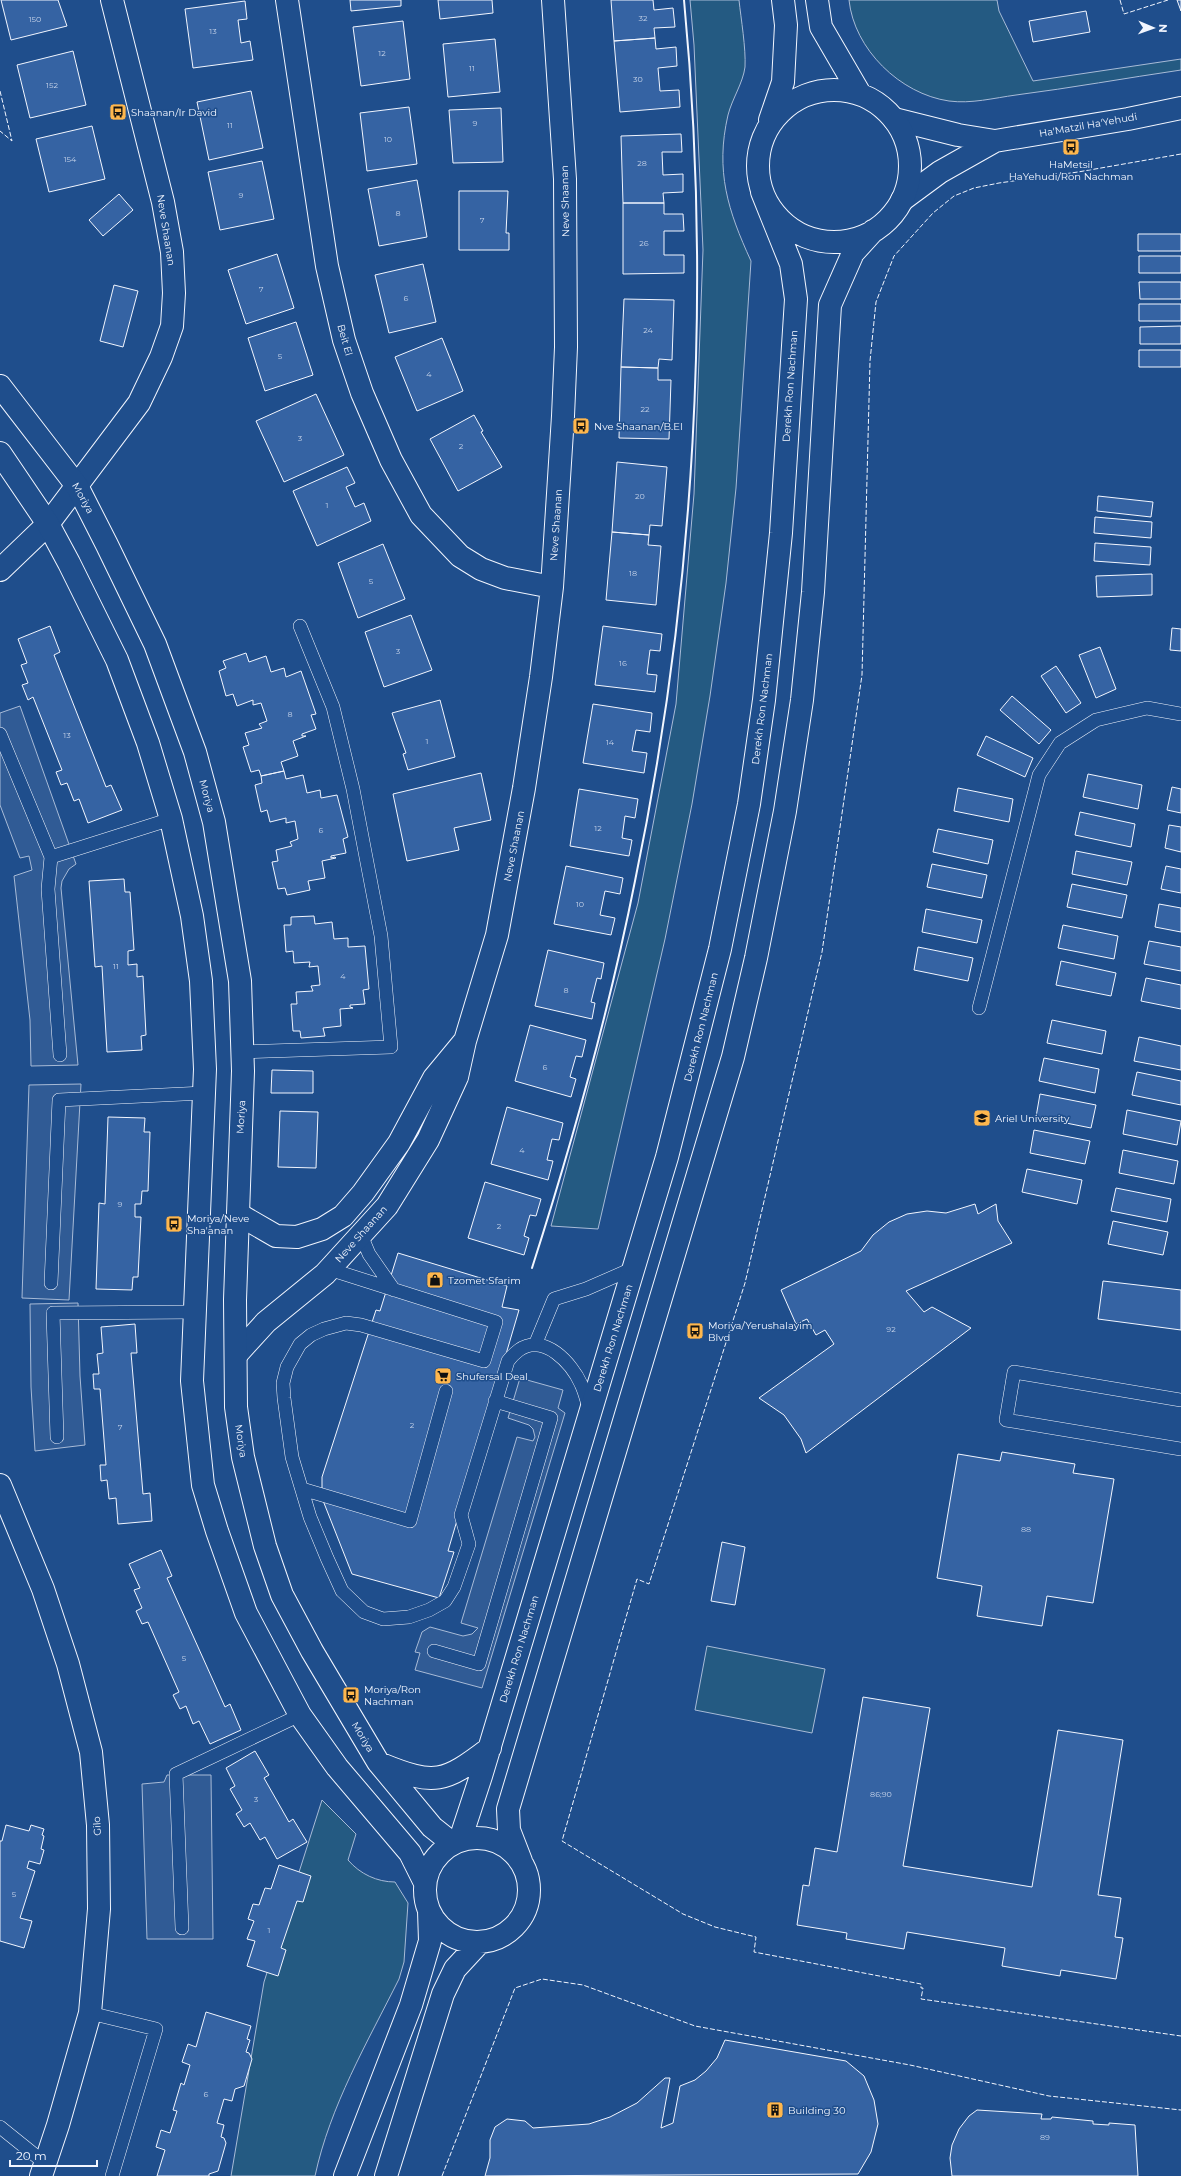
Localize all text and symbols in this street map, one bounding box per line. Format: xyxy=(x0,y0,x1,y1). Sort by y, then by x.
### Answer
north arrow xyxy=(1133,8,1173,48)
house number: 32 xyxy=(638,13,648,23)
house number: 150 xyxy=(29,14,41,24)
text: N xyxy=(1156,24,1170,33)
house number: 13 xyxy=(209,26,217,36)
house number: 12 xyxy=(378,48,386,58)
house number: 11 xyxy=(469,63,475,73)
house number: 30 xyxy=(633,74,643,84)
house number: 152 xyxy=(46,80,58,90)
bus stop icon: Shaanan/Ir David xyxy=(108,102,128,122)
place label: Shaanan/Ir David xyxy=(131,106,217,119)
street label: Ha'Matzil Ha'Yehudi xyxy=(1038,110,1138,140)
house number: 9 xyxy=(473,118,478,128)
house number: 11 xyxy=(227,120,233,130)
house number: 10 xyxy=(384,134,392,144)
bus stop icon: HaMetsil HaYehudi/Ron Nachman xyxy=(1061,137,1081,157)
house number: 154 xyxy=(64,154,77,164)
house number: 28 xyxy=(637,158,647,168)
place label: HaMetsil HaYehudi/Ron Nachman xyxy=(1009,158,1133,183)
street label: Neve Shaanan xyxy=(558,165,572,237)
house number: 9 xyxy=(239,190,244,200)
street label: Neve Shaanan xyxy=(154,193,178,267)
house number: 8 xyxy=(395,208,401,218)
house number: 7 xyxy=(480,215,485,225)
house number: 26 xyxy=(639,238,649,248)
house number: 7 xyxy=(259,284,264,294)
house number: 6 xyxy=(404,293,409,303)
street label: Beit El xyxy=(334,323,356,357)
house number: 24 xyxy=(643,325,654,335)
street label: Derekh Ron Nachman xyxy=(780,330,800,442)
house number: 5 xyxy=(278,351,283,361)
house number: 4 xyxy=(426,369,432,379)
house number: 22 xyxy=(640,404,650,414)
bus stop icon: Nve Shaanan/B.El xyxy=(571,416,591,436)
place label: Nve Shaanan/B.El xyxy=(594,420,683,433)
house number: 3 xyxy=(298,433,303,443)
house number: 2 xyxy=(459,441,464,451)
street label: Moriya xyxy=(69,480,97,516)
street label: Neve Shaanan xyxy=(547,489,565,561)
house number: 20 xyxy=(635,491,645,501)
house number: 1 xyxy=(326,500,328,510)
house number: 18 xyxy=(629,568,637,578)
house number: 5 xyxy=(369,576,374,586)
house number: 3 xyxy=(396,646,401,656)
street label: Derekh Ron Nachman xyxy=(749,653,775,765)
house number: 16 xyxy=(619,658,627,668)
house number: 8 xyxy=(287,709,293,719)
house number: 13 xyxy=(63,730,71,740)
house number: 1 xyxy=(426,736,428,746)
house number: 14 xyxy=(606,737,615,747)
street label: Moriya xyxy=(196,778,218,814)
street label: Neve Shaanan xyxy=(501,809,527,883)
house number: 12 xyxy=(594,823,602,833)
house number: 6 xyxy=(319,825,324,835)
house number: 10 xyxy=(576,899,584,909)
house number: 11 xyxy=(113,961,119,971)
house number: 4 xyxy=(340,971,346,981)
street label: Derekh Ron Nachman xyxy=(681,971,721,1083)
house number: 8 xyxy=(563,985,569,995)
house number: 6 xyxy=(543,1062,548,1072)
street label: Moriya xyxy=(234,1100,248,1134)
school or university icon: Ariel University xyxy=(972,1108,992,1128)
place label: Ariel University xyxy=(995,1112,1070,1125)
house number: 4 xyxy=(519,1145,525,1155)
house number: 9 xyxy=(118,1199,123,1209)
street label: Neve Shaanan xyxy=(332,1203,390,1265)
place label: Moriya/Neve Sha'anan xyxy=(187,1212,249,1237)
bus stop icon: Moriya/Neve Sha'anan xyxy=(164,1214,184,1234)
house number: 2 xyxy=(497,1221,502,1231)
shop icon: Tzomet Sfarim xyxy=(425,1270,445,1290)
place label: Tzomet Sfarim xyxy=(448,1274,521,1287)
street label: Derekh Ron Nachman xyxy=(590,1283,636,1393)
place label: Moriya/Yerushalayim Blvd xyxy=(708,1319,812,1344)
bus stop icon: Moriya/Yerushalayim Blvd xyxy=(685,1321,705,1341)
house number: 92 xyxy=(886,1324,896,1334)
supermarket icon: Shufersal Deal xyxy=(433,1366,453,1386)
place label: Shufersal Deal xyxy=(456,1370,528,1383)
house number: 2 xyxy=(410,1420,415,1430)
house number: 7 xyxy=(118,1422,123,1432)
street label: Moriya xyxy=(232,1423,250,1459)
house number: 88 xyxy=(1021,1524,1031,1534)
street label: Derekh Ron Nachman xyxy=(496,1594,542,1704)
house number: 5 xyxy=(182,1653,187,1663)
place label: Moriya/Ron Nachman xyxy=(364,1683,421,1708)
bus stop icon: Moriya/Ron Nachman xyxy=(341,1685,361,1705)
street label: Moriya xyxy=(349,1719,377,1755)
house number: 86;90 xyxy=(870,1789,892,1799)
house number: 3 xyxy=(254,1794,259,1804)
street label: Gilo xyxy=(90,1816,104,1836)
house number: 5 xyxy=(12,1889,17,1899)
house number: 1 xyxy=(268,1925,270,1935)
house number: 6 xyxy=(204,2089,209,2099)
building icon: Building 30 xyxy=(765,2100,785,2120)
place label: Building 30 xyxy=(788,2104,846,2117)
house number: 89 xyxy=(1040,2132,1050,2142)
scale bar xyxy=(10,2142,97,2168)
text: 20 m xyxy=(16,2148,47,2163)

